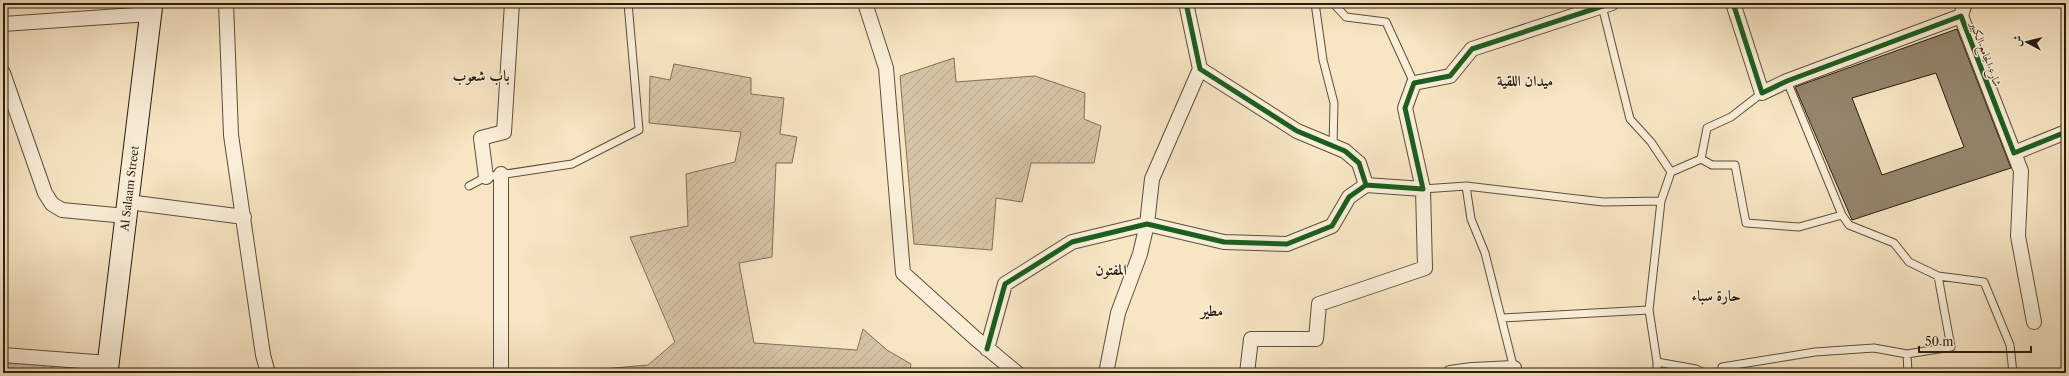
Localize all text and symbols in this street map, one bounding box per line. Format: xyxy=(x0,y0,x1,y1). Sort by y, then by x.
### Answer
street label: شارع الجامع الكبير xyxy=(1964,19,2005,89)
north arrow xyxy=(2007,22,2047,62)
text: ش xyxy=(2009,34,2025,47)
district label: باب شعوب xyxy=(452,66,510,86)
district label: ميدان اللقية xyxy=(1497,71,1553,90)
street label: Al Salaam Street xyxy=(117,145,142,233)
district label: المفتون xyxy=(1095,260,1127,279)
district label: حارة سباء xyxy=(1691,286,1741,305)
district label: مطير xyxy=(1199,301,1223,320)
scale bar xyxy=(1919,328,2031,354)
text: 50 m xyxy=(1925,334,1954,349)

